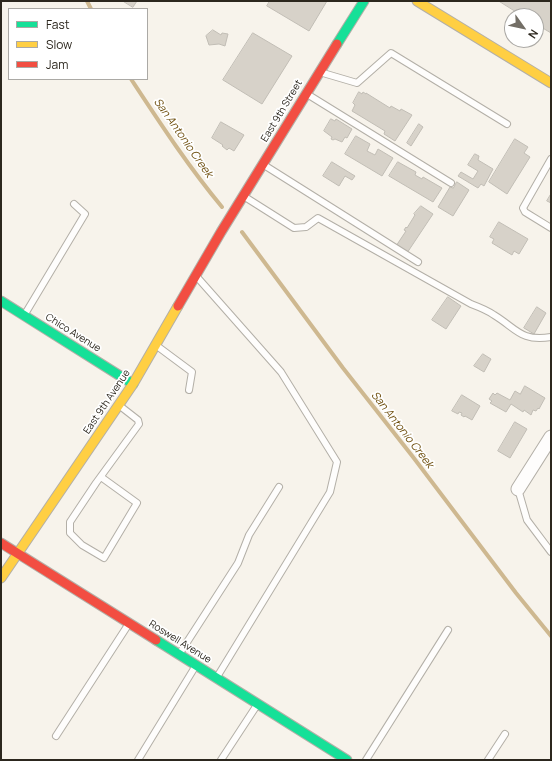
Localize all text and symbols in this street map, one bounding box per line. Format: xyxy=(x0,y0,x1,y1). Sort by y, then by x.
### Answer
legend xyxy=(8,8,148,80)
north arrow xyxy=(504,8,544,48)
text: Fast xyxy=(46,16,70,33)
text: N xyxy=(525,27,542,42)
text: Slow xyxy=(46,36,72,53)
text: Jam xyxy=(46,56,68,73)
street label: East 9th Street xyxy=(259,78,305,144)
water label: San Antonio Creek xyxy=(151,96,215,180)
street label: Chico Avenue xyxy=(43,311,103,355)
street label: East 9th Avenue xyxy=(81,368,133,436)
water label: San Antonio Creek xyxy=(368,389,436,471)
street label: Roswell Avenue xyxy=(147,618,213,666)

